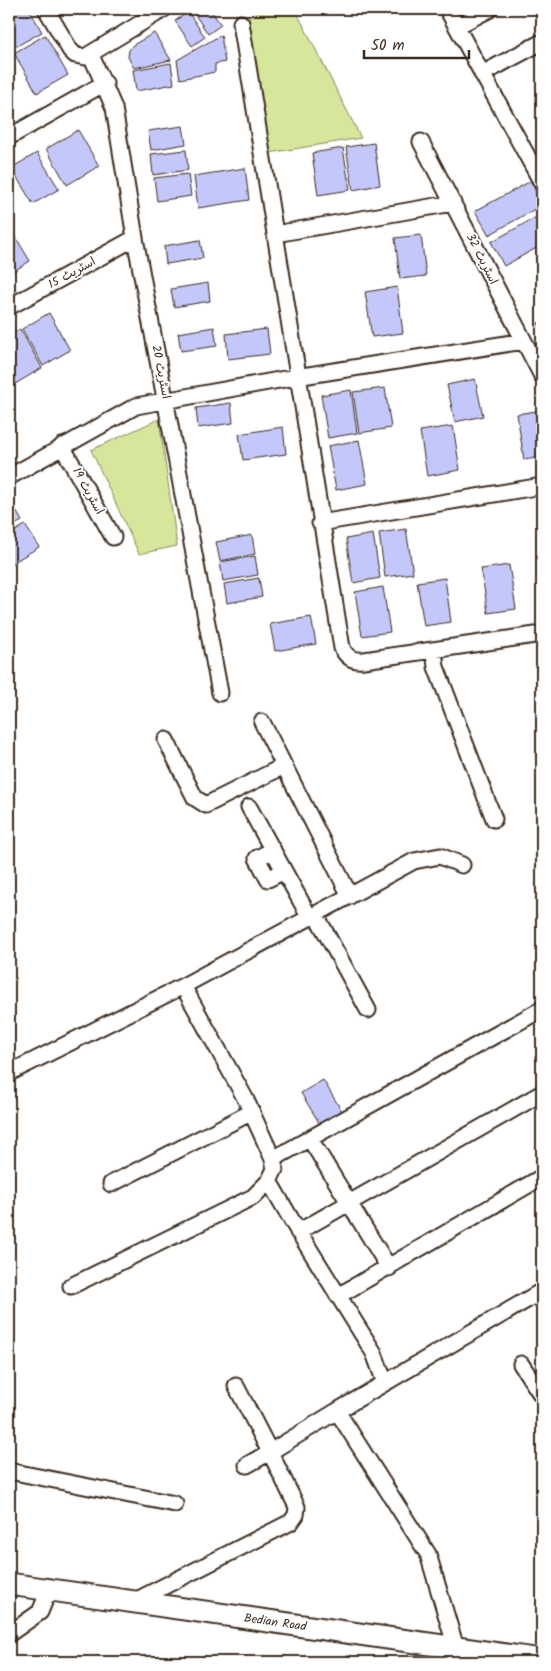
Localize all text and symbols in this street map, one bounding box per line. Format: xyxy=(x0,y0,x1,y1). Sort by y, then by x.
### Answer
scale bar xyxy=(364,28,468,60)
text: 50 m xyxy=(371,34,405,58)
street label: اسٹریٹ 32 xyxy=(461,230,503,288)
street label: اسٹریٹ 15 xyxy=(45,252,99,294)
street label: اسٹریٹ 20 xyxy=(146,343,176,401)
street label: اسٹریٹ 19 xyxy=(67,464,109,518)
street label: Bedian Road xyxy=(243,1608,309,1636)

